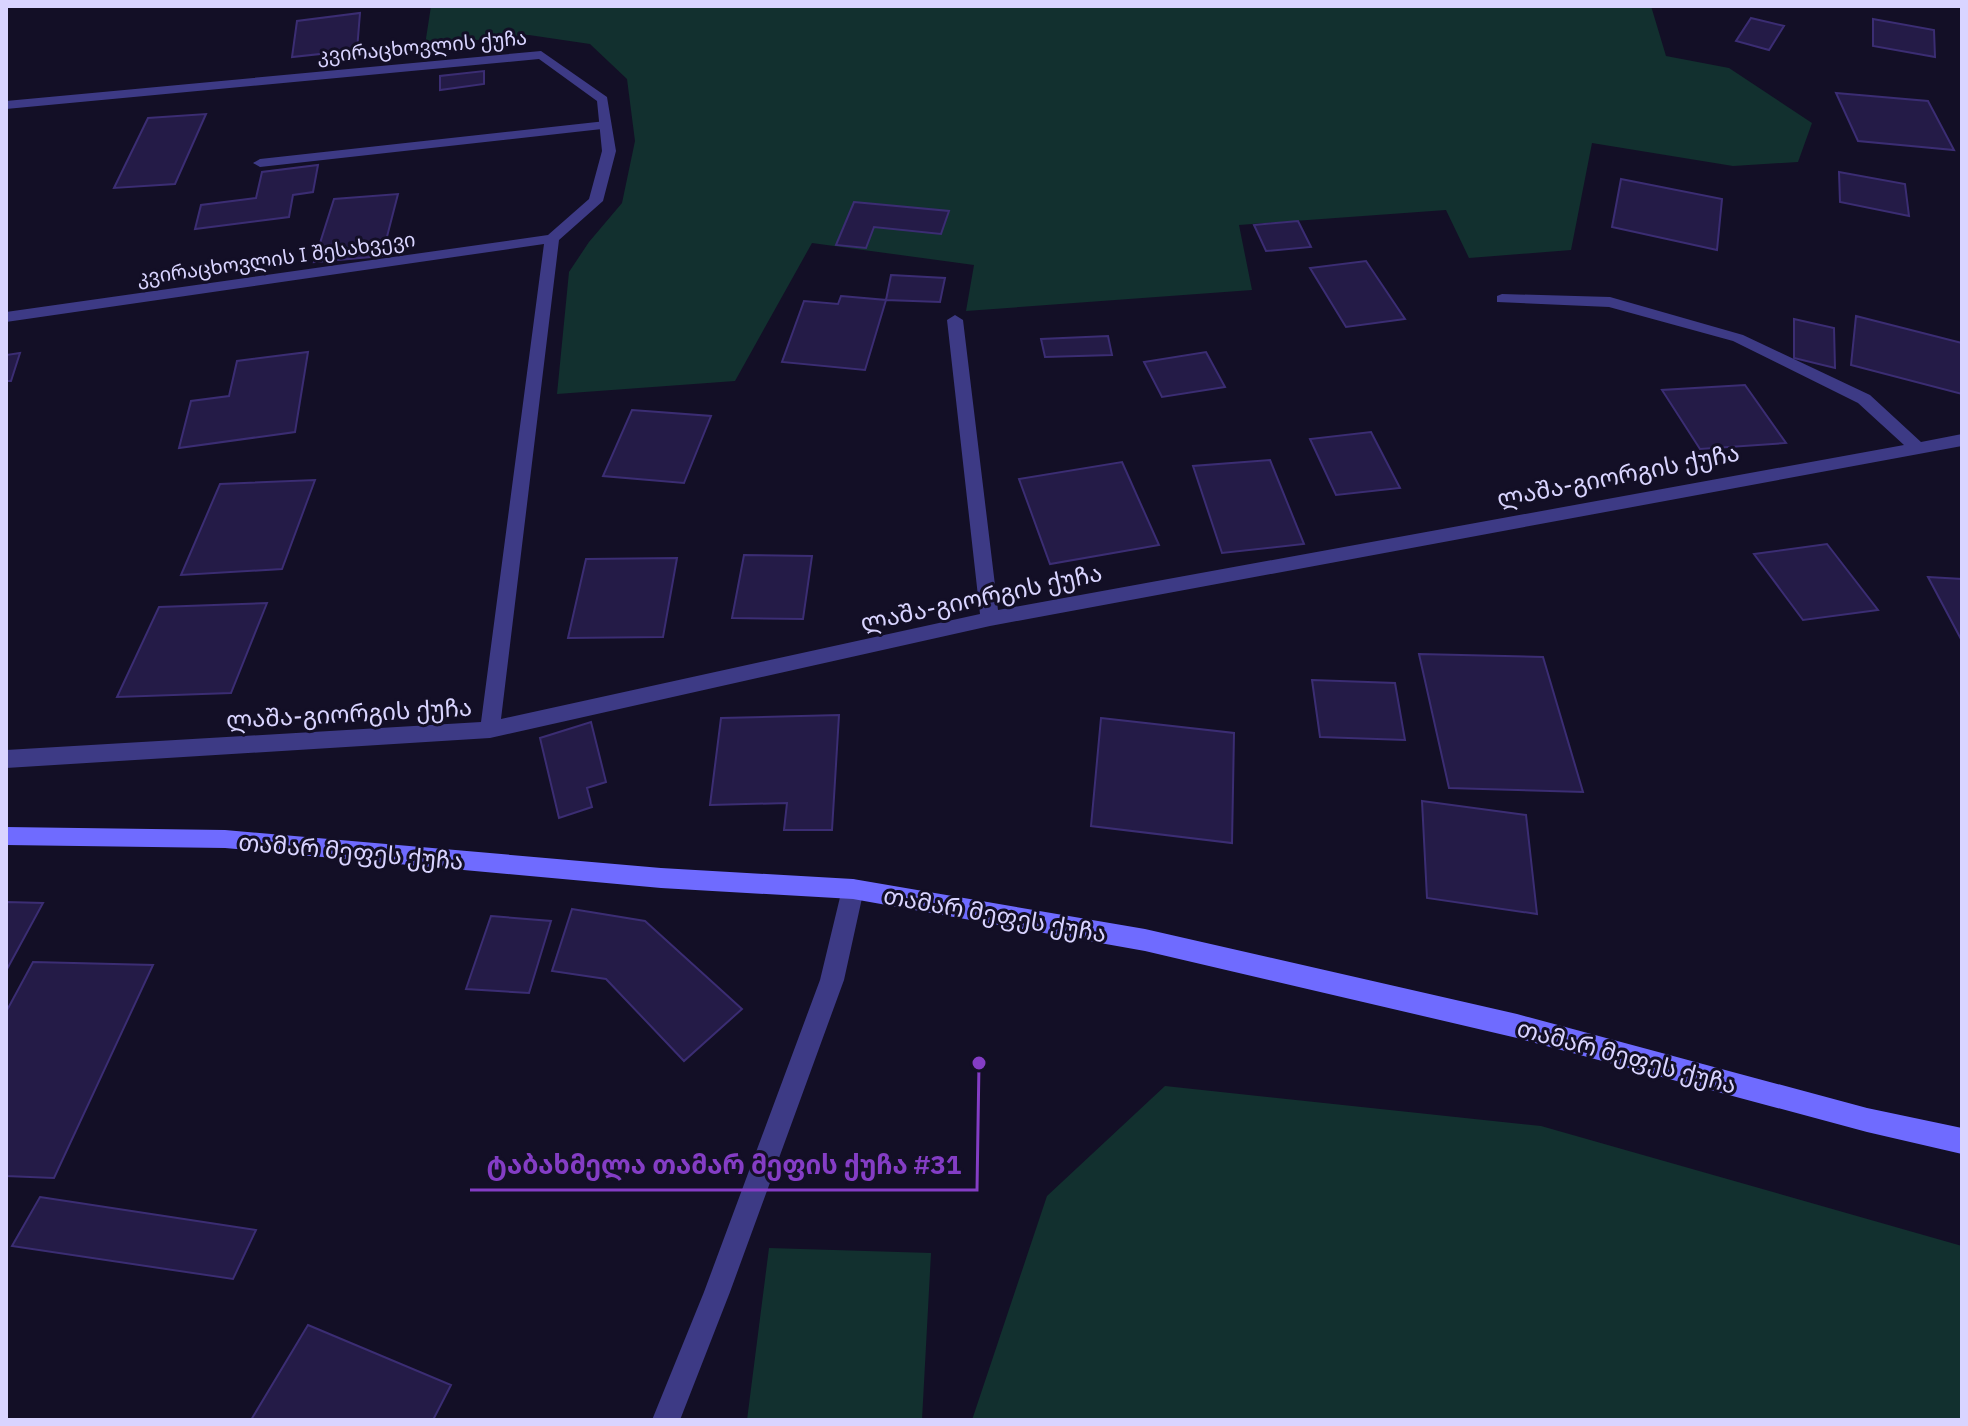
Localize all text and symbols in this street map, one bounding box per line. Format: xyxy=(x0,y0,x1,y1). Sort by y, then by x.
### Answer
street label: კვირაცხოვლის ქუჩა xyxy=(316,23,528,69)
street label: კვირაცხოვლის I შესახვევი xyxy=(135,225,417,291)
street label: ლაშა-გიორგის ქუჩა xyxy=(1494,436,1742,514)
street label: ლაშა-გიორგის ქუჩა xyxy=(857,556,1105,638)
street label: ლაშა-გიორგის ქუჩა xyxy=(225,691,473,735)
street label: თამარ მეფეს ქუჩა xyxy=(237,825,465,877)
street label: თამარ მეფეს ქუჩა xyxy=(881,879,1109,949)
street label: თამარ მეფეს ქუჩა xyxy=(1514,1011,1740,1101)
callout: ტაბახმელა თამარ მეფის ქუჩა #31 xyxy=(470,1140,977,1190)
text: ტაბახმელა თამარ მეფის ქუჩა #31 xyxy=(487,1147,962,1181)

